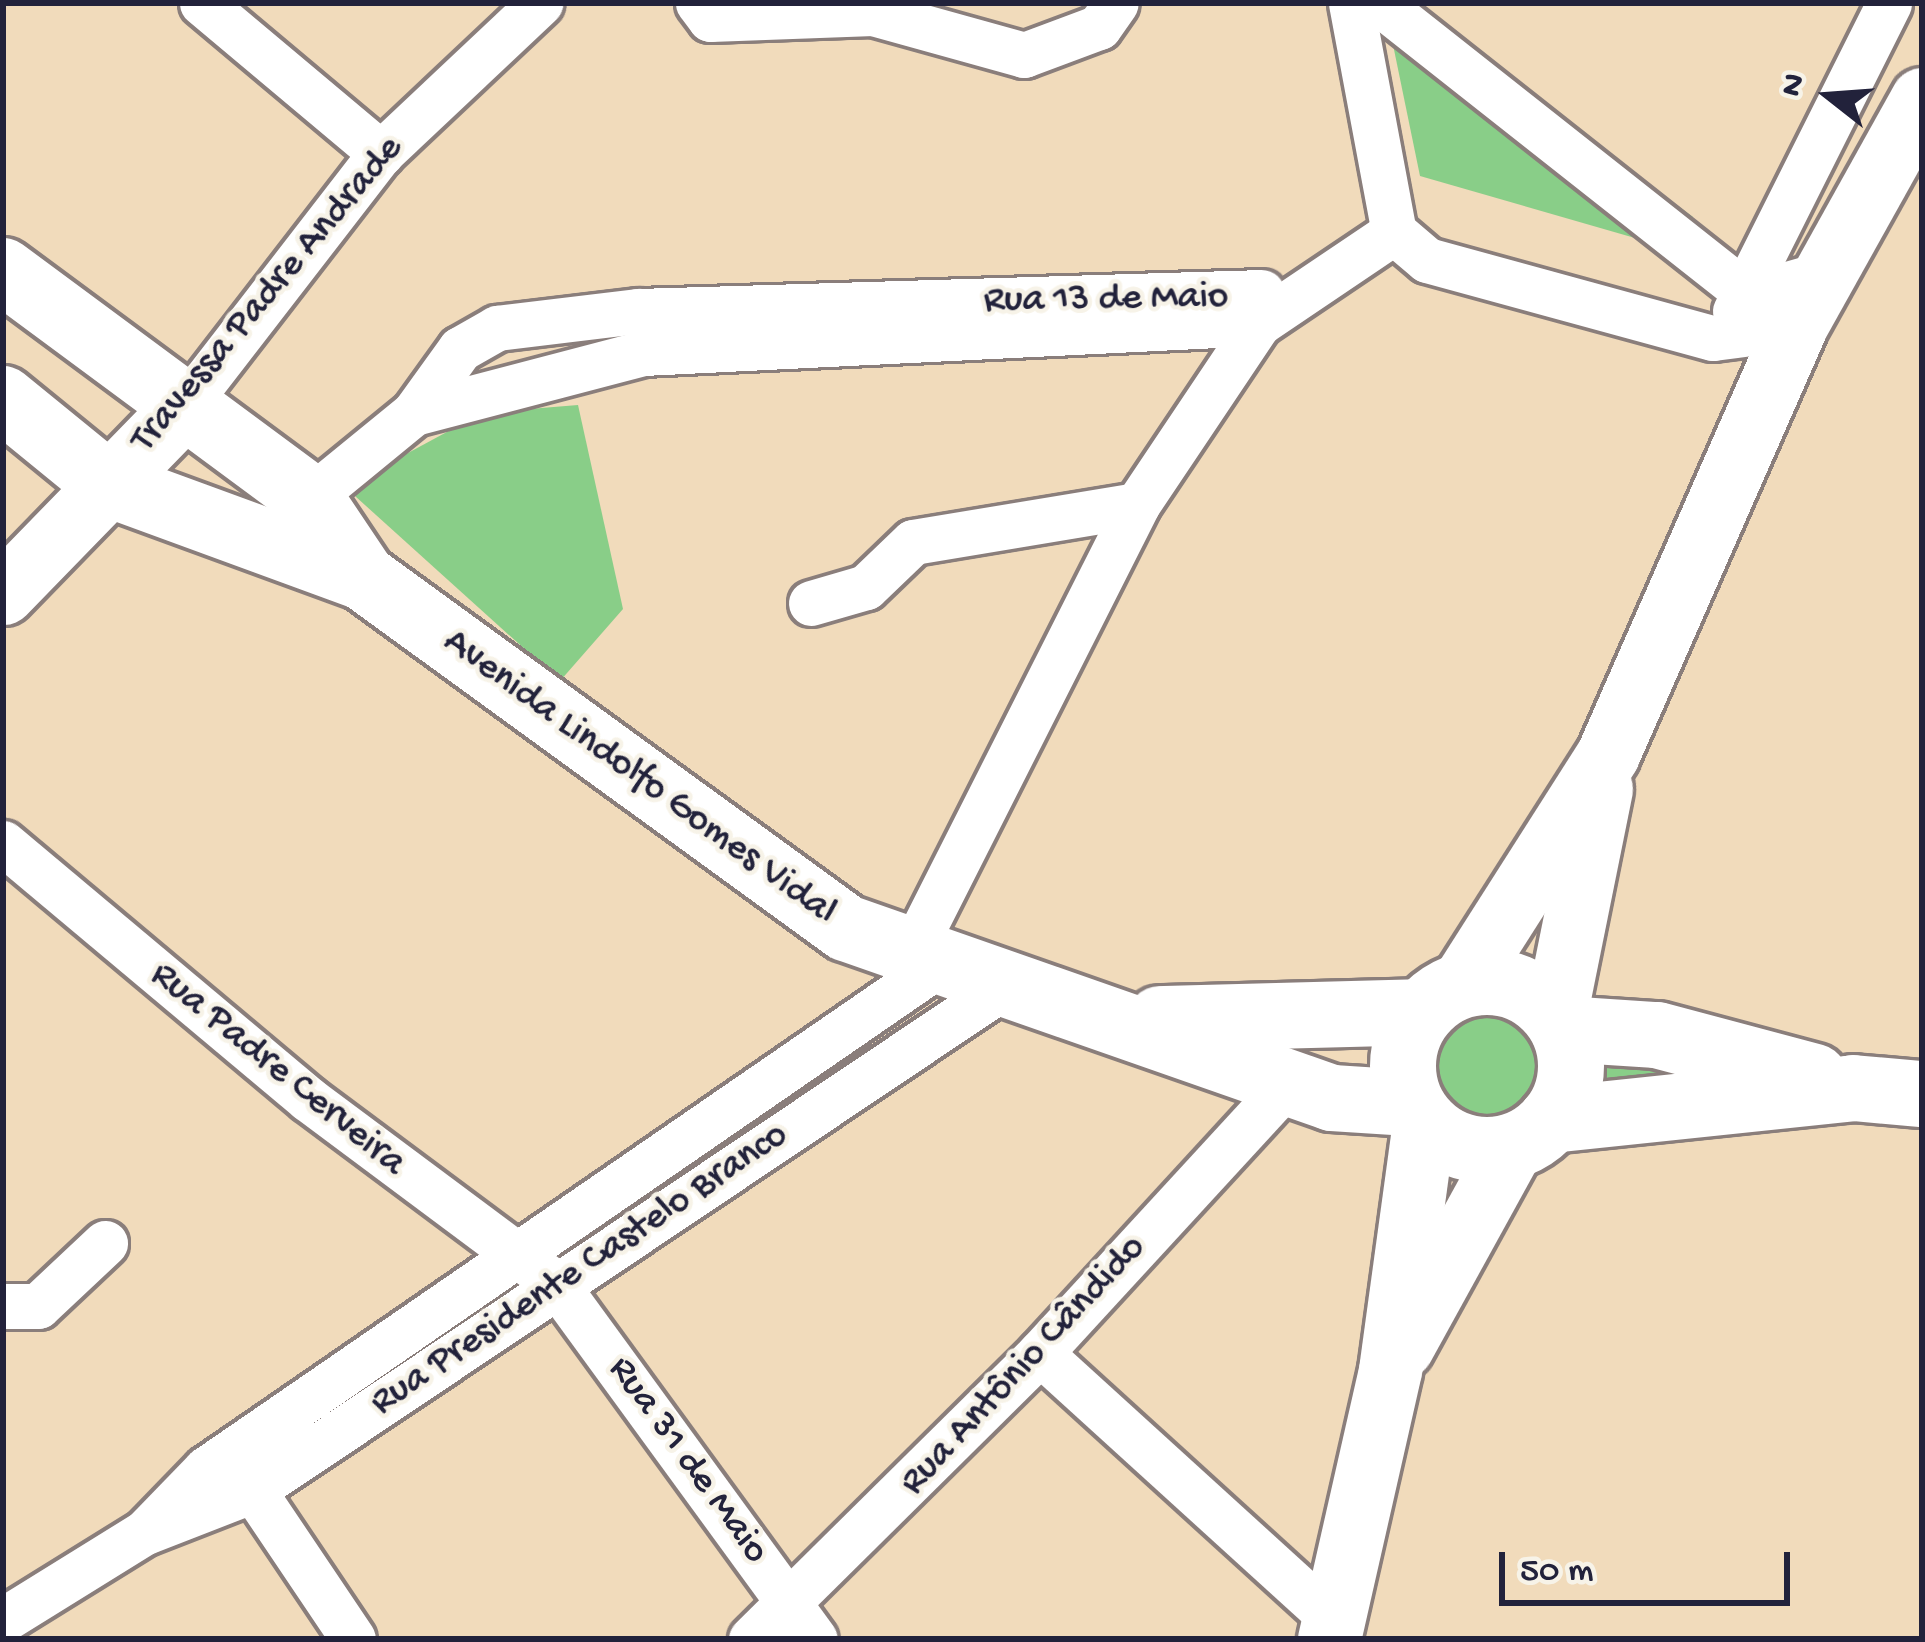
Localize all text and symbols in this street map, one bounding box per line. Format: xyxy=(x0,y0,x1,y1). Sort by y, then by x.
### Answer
north arrow xyxy=(1769,36,1889,156)
text: N xyxy=(1773,70,1816,101)
street label: Travessa Padre Andrade xyxy=(122,127,414,463)
street label: Rua 13 de Maio xyxy=(983,274,1229,326)
street label: Avenida Lindolfo Gomes Vidal xyxy=(433,619,845,937)
street label: Rua Padre Cerveira xyxy=(140,953,414,1187)
street label: Rua Presidente Castelo Branco xyxy=(362,1113,798,1427)
street label: Rua Antônio Cândido xyxy=(891,1226,1157,1506)
street label: Rua 31 de Maio xyxy=(596,1348,778,1574)
scale bar xyxy=(1505,1528,1796,1602)
text: 50 m xyxy=(1520,1551,1593,1594)

